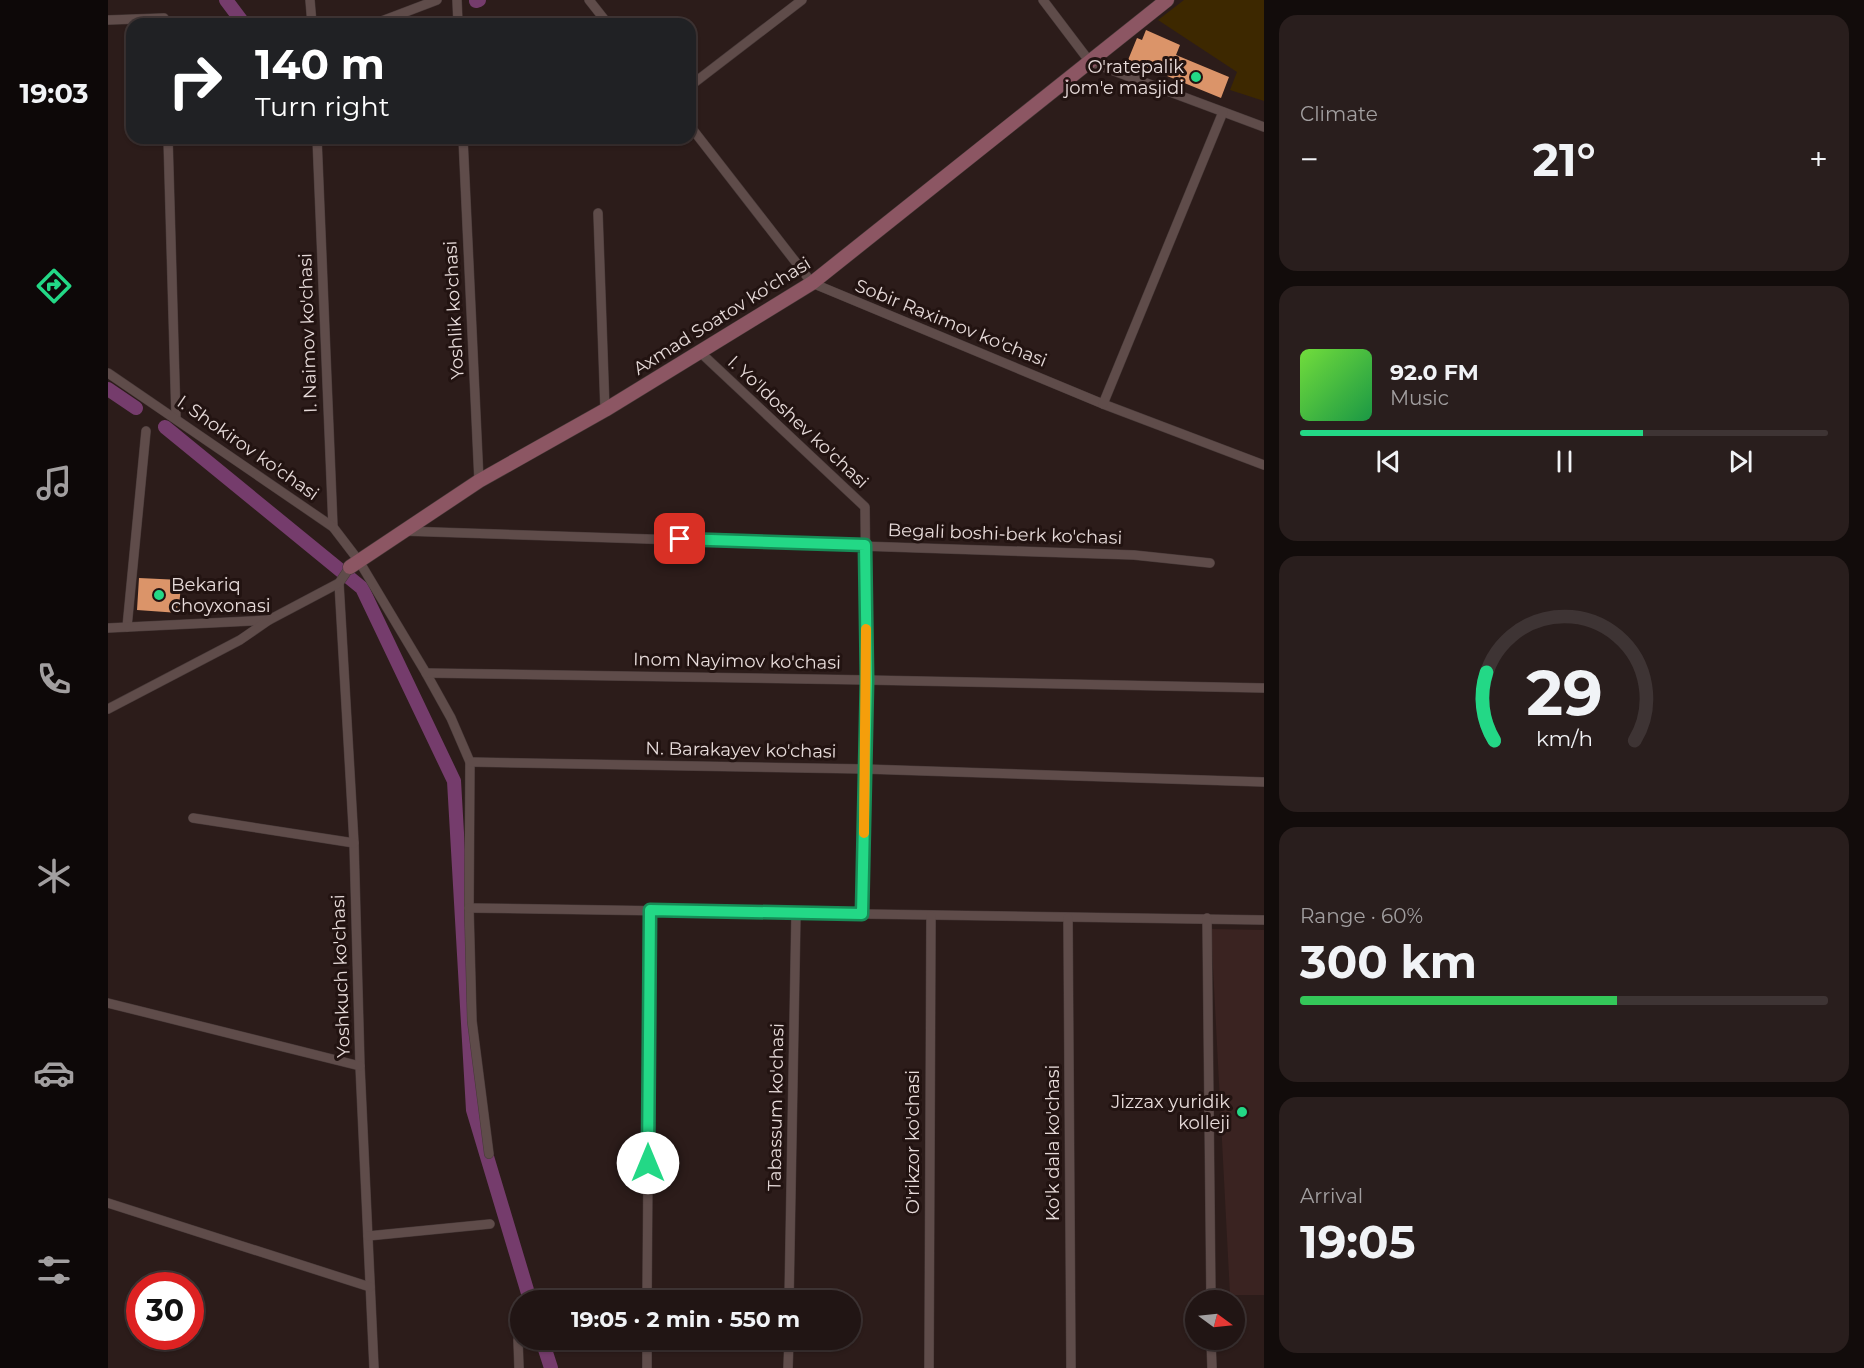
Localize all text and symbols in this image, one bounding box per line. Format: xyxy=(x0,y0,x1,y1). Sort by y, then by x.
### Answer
text: 140 m xyxy=(255,38,385,90)
icon: right xyxy=(156,42,234,120)
place label: O'ratepalik jom'e masjidi xyxy=(1062,56,1184,99)
marker: O'ratepalik jom'e masjidi xyxy=(1189,70,1203,84)
text: 19:03 xyxy=(20,77,88,110)
text: Turn right xyxy=(255,90,390,123)
text: Climate xyxy=(1300,102,1378,126)
text: 21° xyxy=(1532,132,1596,187)
text: − xyxy=(1300,139,1319,179)
text: + xyxy=(1809,139,1828,179)
street label: Yoshlik ko'chasi xyxy=(439,240,469,380)
street label: Axmad Soatov ko'chasi xyxy=(629,252,815,380)
street label: I. Naimov ko'chasi xyxy=(294,253,322,413)
icon: directions xyxy=(33,265,75,307)
street label: Sobir Raximov ko'chasi xyxy=(852,274,1050,372)
street label: I. Yo'ldoshev ko'chasi xyxy=(723,351,873,493)
text: 92.0 FM xyxy=(1390,359,1479,386)
text: Music xyxy=(1390,386,1449,410)
street label: I. Shokirov ko'chasi xyxy=(173,391,323,505)
icon: previous xyxy=(1372,445,1405,478)
icon: pause xyxy=(1548,445,1581,478)
icon: next xyxy=(1724,445,1757,478)
icon: music xyxy=(33,462,75,504)
pin xyxy=(654,513,705,564)
street label: Begali boshi-berk ko'chasi xyxy=(887,519,1123,549)
icon: arrive xyxy=(663,522,696,555)
place label: Bekariq choyxonasi xyxy=(171,574,271,617)
marker: Bekariq choyxonasi xyxy=(152,588,166,602)
street label: Inom Nayimov ko'chasi xyxy=(633,648,841,674)
text: 29 xyxy=(1526,655,1602,731)
icon: phone xyxy=(33,658,75,700)
text: km/h xyxy=(1535,725,1593,751)
street label: N. Barakayev ko'chasi xyxy=(645,737,837,763)
icon: climate xyxy=(33,855,75,897)
street label: Yoshkuch ko'chasi xyxy=(327,894,355,1058)
text: Range · 60% xyxy=(1300,904,1423,928)
text: 300 km xyxy=(1300,934,1477,989)
street label: Tabassum ko'chasi xyxy=(764,1023,788,1191)
icon: car xyxy=(33,1052,75,1094)
street label: Ko'k dala ko'chasi xyxy=(1042,1065,1064,1221)
street label: O'rikzor ko'chasi xyxy=(902,1070,924,1214)
place label: Jizzax yuridik kolleji xyxy=(1110,1091,1230,1134)
marker: Jizzax yuridik kolleji xyxy=(1235,1105,1249,1119)
position arrow xyxy=(616,1131,680,1195)
text: Arrival xyxy=(1300,1184,1363,1208)
text: 19:05 xyxy=(1300,1214,1415,1269)
icon: filters xyxy=(33,1249,75,1291)
speed limit sign: 30 xyxy=(126,1272,204,1350)
north arrow xyxy=(1185,1290,1245,1350)
map controls xyxy=(1185,1290,1245,1350)
text: 19:05 · 2 min · 550 m xyxy=(571,1306,800,1333)

